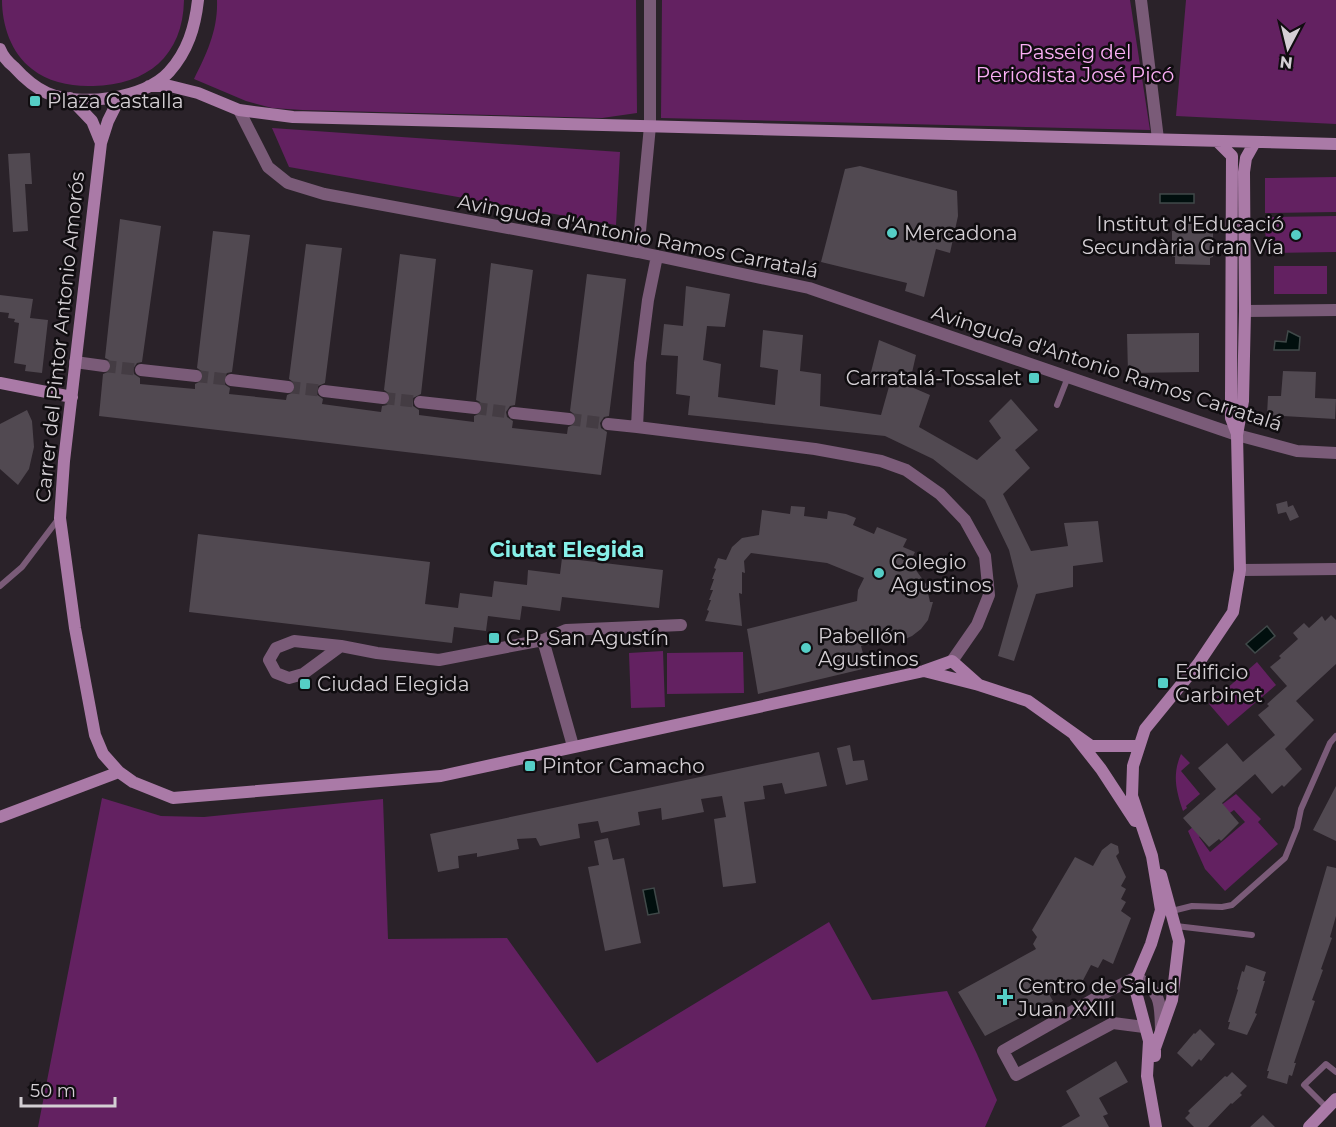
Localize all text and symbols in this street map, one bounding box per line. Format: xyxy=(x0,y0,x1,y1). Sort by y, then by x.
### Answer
north arrow xyxy=(1258,18,1318,78)
park label: Passeig del Periodista José Picó xyxy=(976,40,1174,87)
text: N xyxy=(1279,52,1294,73)
place label: Plaza Castalla xyxy=(47,89,183,113)
marker: Plaza Castalla xyxy=(28,94,42,108)
street label: Carrer del Pintor Antonio Amorós xyxy=(31,170,89,504)
street label: Avinguda d'Antonio Ramos Carratalá xyxy=(455,189,821,283)
place label: Institut d'Educació Secundària Gran Vía xyxy=(1082,212,1284,259)
place label: Mercadona xyxy=(904,221,1017,245)
marker: Mercadona xyxy=(885,226,899,240)
marker: Institut d'Educació Secundària Gran Vía xyxy=(1289,228,1303,242)
street label: Avinguda d'Antonio Ramos Carratalá xyxy=(929,300,1285,436)
place label: Carratalá-Tossalet xyxy=(846,366,1022,390)
marker: Carratalá-Tossalet xyxy=(1027,371,1041,385)
district label: Ciutat Elegida xyxy=(490,537,644,562)
place label: Colegio Agustinos xyxy=(891,550,992,597)
marker: Colegio Agustinos xyxy=(872,566,886,580)
place label: Pabellón Agustinos xyxy=(818,624,919,671)
place label: C.P. San Agustín xyxy=(506,626,669,650)
marker: C.P. San Agustín xyxy=(487,631,501,645)
marker: Pabellón Agustinos xyxy=(799,641,813,655)
place label: Edificio Garbinet xyxy=(1175,660,1263,707)
place label: Ciudad Elegida xyxy=(317,672,469,696)
marker: Edificio Garbinet xyxy=(1156,676,1170,690)
marker: Ciudad Elegida xyxy=(298,677,312,691)
place label: Pintor Camacho xyxy=(542,754,705,778)
marker: Pintor Camacho xyxy=(523,759,537,773)
place label: Centro de Salud Juan XXIII xyxy=(1017,974,1178,1021)
marker: Centro de Salud Juan XXIII xyxy=(996,988,1014,1006)
scale bar xyxy=(21,1070,116,1108)
text: 50 m xyxy=(30,1080,76,1102)

